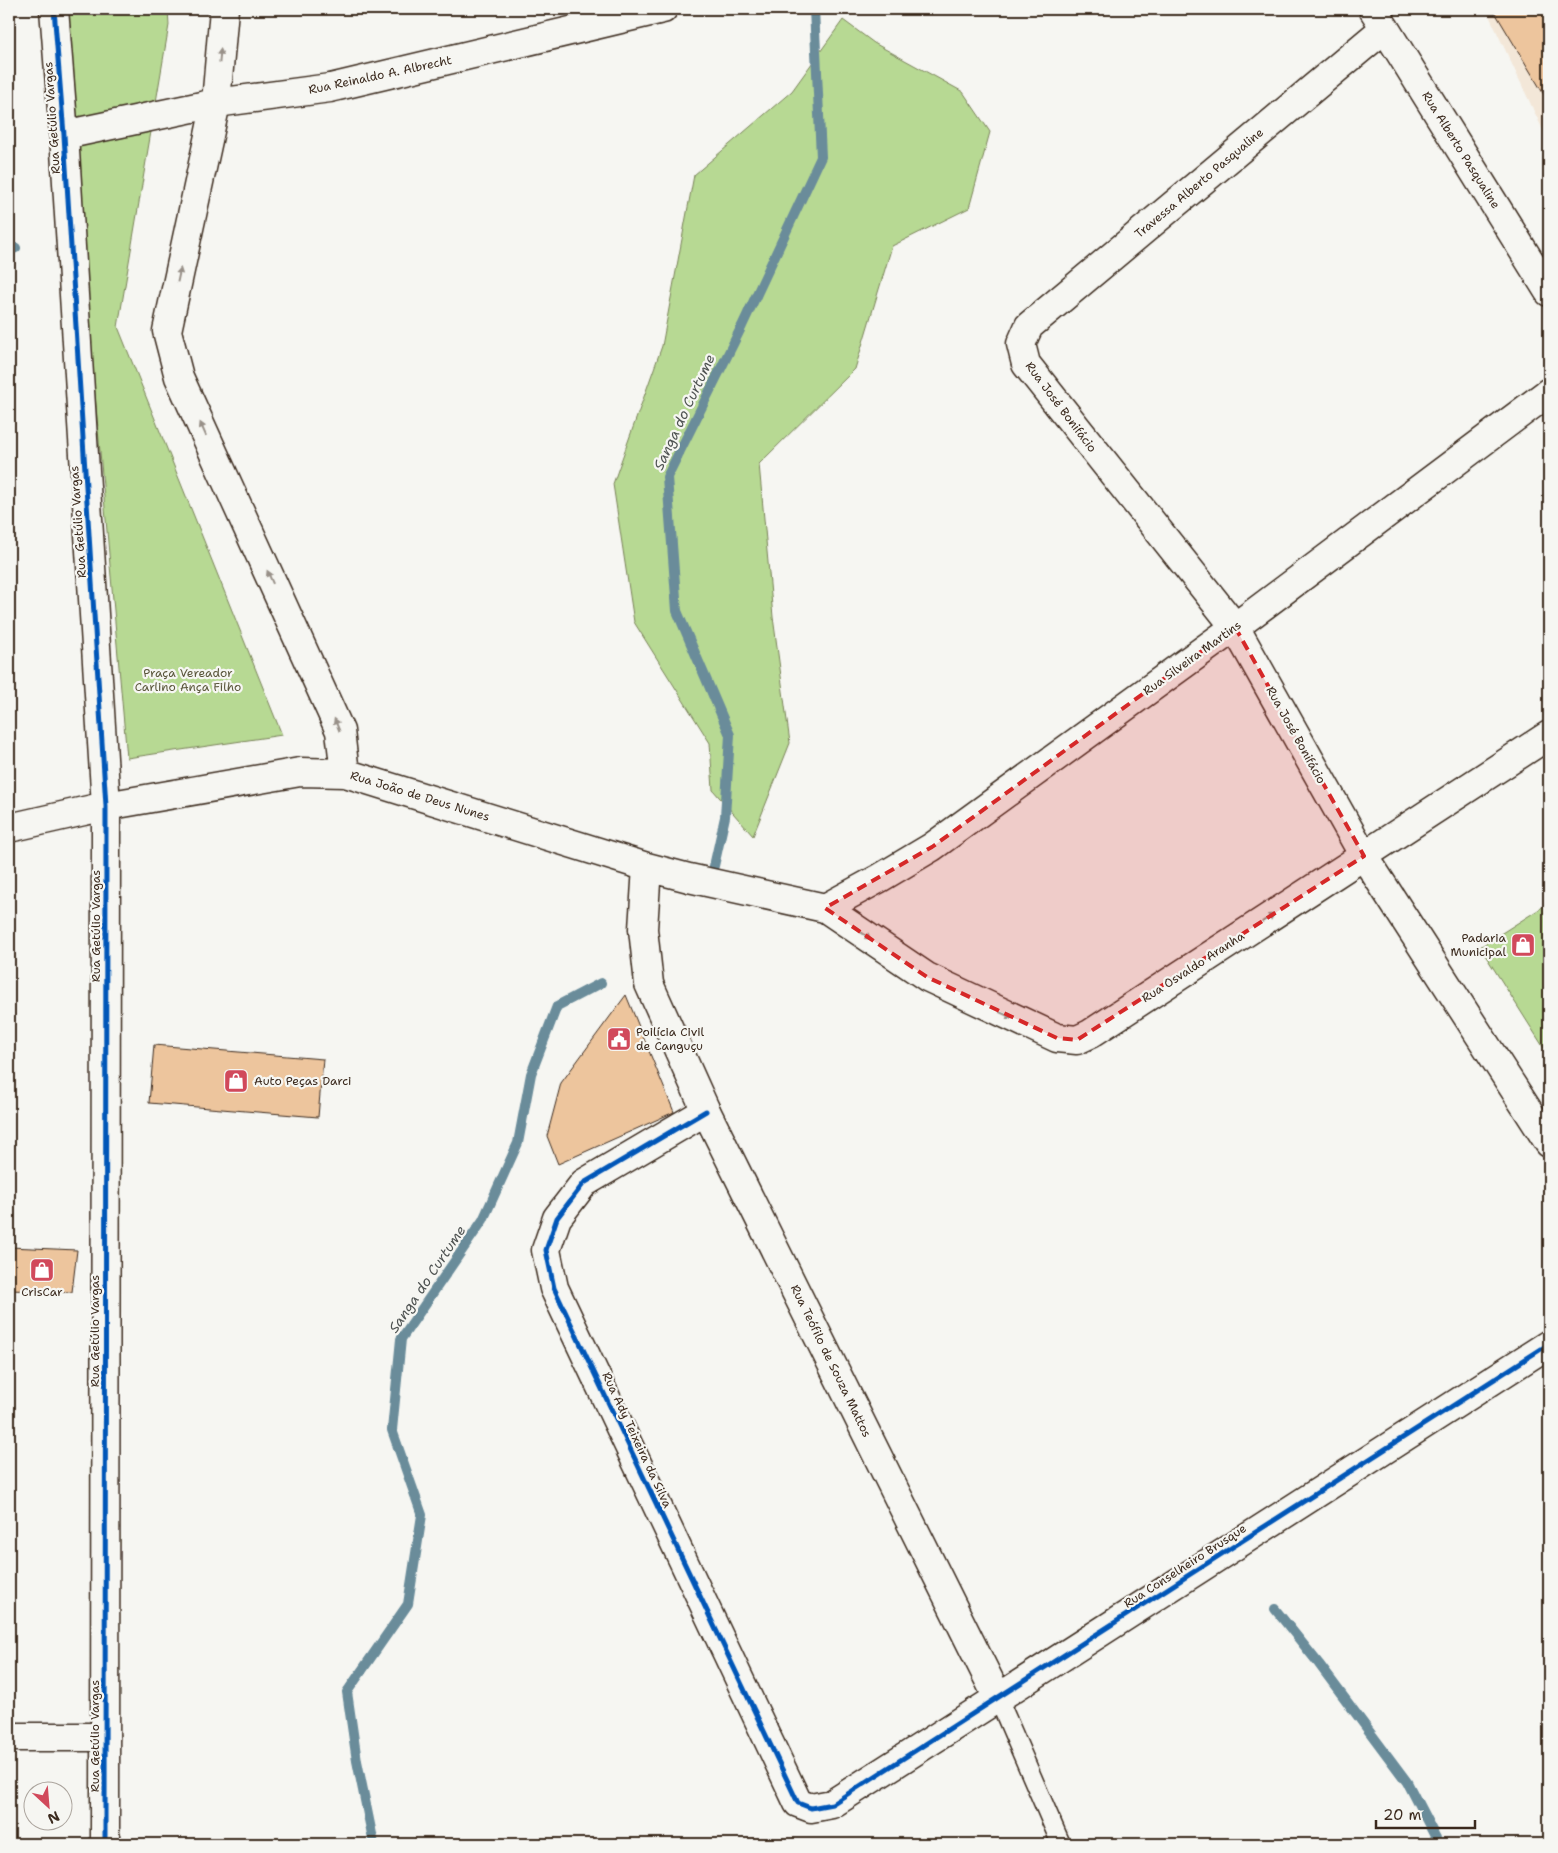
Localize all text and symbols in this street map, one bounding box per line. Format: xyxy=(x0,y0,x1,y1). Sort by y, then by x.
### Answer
one-way arrow xyxy=(217,47,225,63)
street label: Rua Reinaldo A. Albrecht xyxy=(307,52,453,98)
street label: Rua Getúlio Vargas xyxy=(40,61,64,175)
street label: Rua Alberto Pasqualine xyxy=(1418,88,1504,212)
street label: Travessa Alberto Pasqualine xyxy=(1131,124,1267,242)
one-way arrow xyxy=(176,266,184,282)
water label: Sanga do Curtume xyxy=(649,351,719,473)
street label: Rua José Bonifácio xyxy=(1022,359,1100,455)
one-way arrow xyxy=(199,422,207,436)
street label: Rua Getúlio Vargas xyxy=(66,465,90,579)
one-way arrow xyxy=(266,570,274,584)
street label: Rua Silveira Martins xyxy=(1140,617,1244,699)
park label: Praça Vereador Carlino Ança Filho xyxy=(135,665,241,695)
street label: Rua José Bonifácio xyxy=(1263,683,1329,787)
one-way arrow xyxy=(333,717,341,732)
street label: Rua João de Deus Nunes xyxy=(348,767,492,825)
street label: Rua Getúlio Vargas xyxy=(88,870,104,982)
one-way arrow xyxy=(1262,914,1275,923)
street label: Rua Osvaldo Aranha xyxy=(1139,927,1248,1006)
one-way arrow xyxy=(859,930,872,940)
place label: Padaria Municipal xyxy=(1450,930,1507,960)
shop icon: Padaria Municipal xyxy=(1510,932,1536,958)
one-way arrow xyxy=(999,1011,1013,1019)
place label: Poilícia Civil de Canguçu xyxy=(636,1024,705,1054)
public building icon: Poilícia Civil de Canguçu xyxy=(606,1026,632,1052)
shop icon: Auto Peças Darci xyxy=(223,1068,249,1094)
place label: Auto Peças Darci xyxy=(254,1073,351,1089)
water label: Sanga do Curtume xyxy=(384,1222,470,1336)
shop icon: CrisCar xyxy=(29,1257,55,1283)
street label: Rua Getúlio Vargas xyxy=(87,1275,103,1387)
street label: Rua Teófilo de Souza Mattos xyxy=(787,1282,875,1440)
place label: CrisCar xyxy=(21,1284,63,1300)
street label: Rua Ady Teixeira da Silva xyxy=(598,1370,676,1511)
street label: Rua Conselheiro Brusque xyxy=(1121,1520,1250,1612)
street label: Rua Getúlio Vargas xyxy=(87,1680,103,1792)
north arrow xyxy=(22,1780,72,1830)
scale bar xyxy=(1376,1798,1474,1830)
text: 20 m xyxy=(1383,1805,1422,1825)
text: N xyxy=(45,1807,63,1828)

